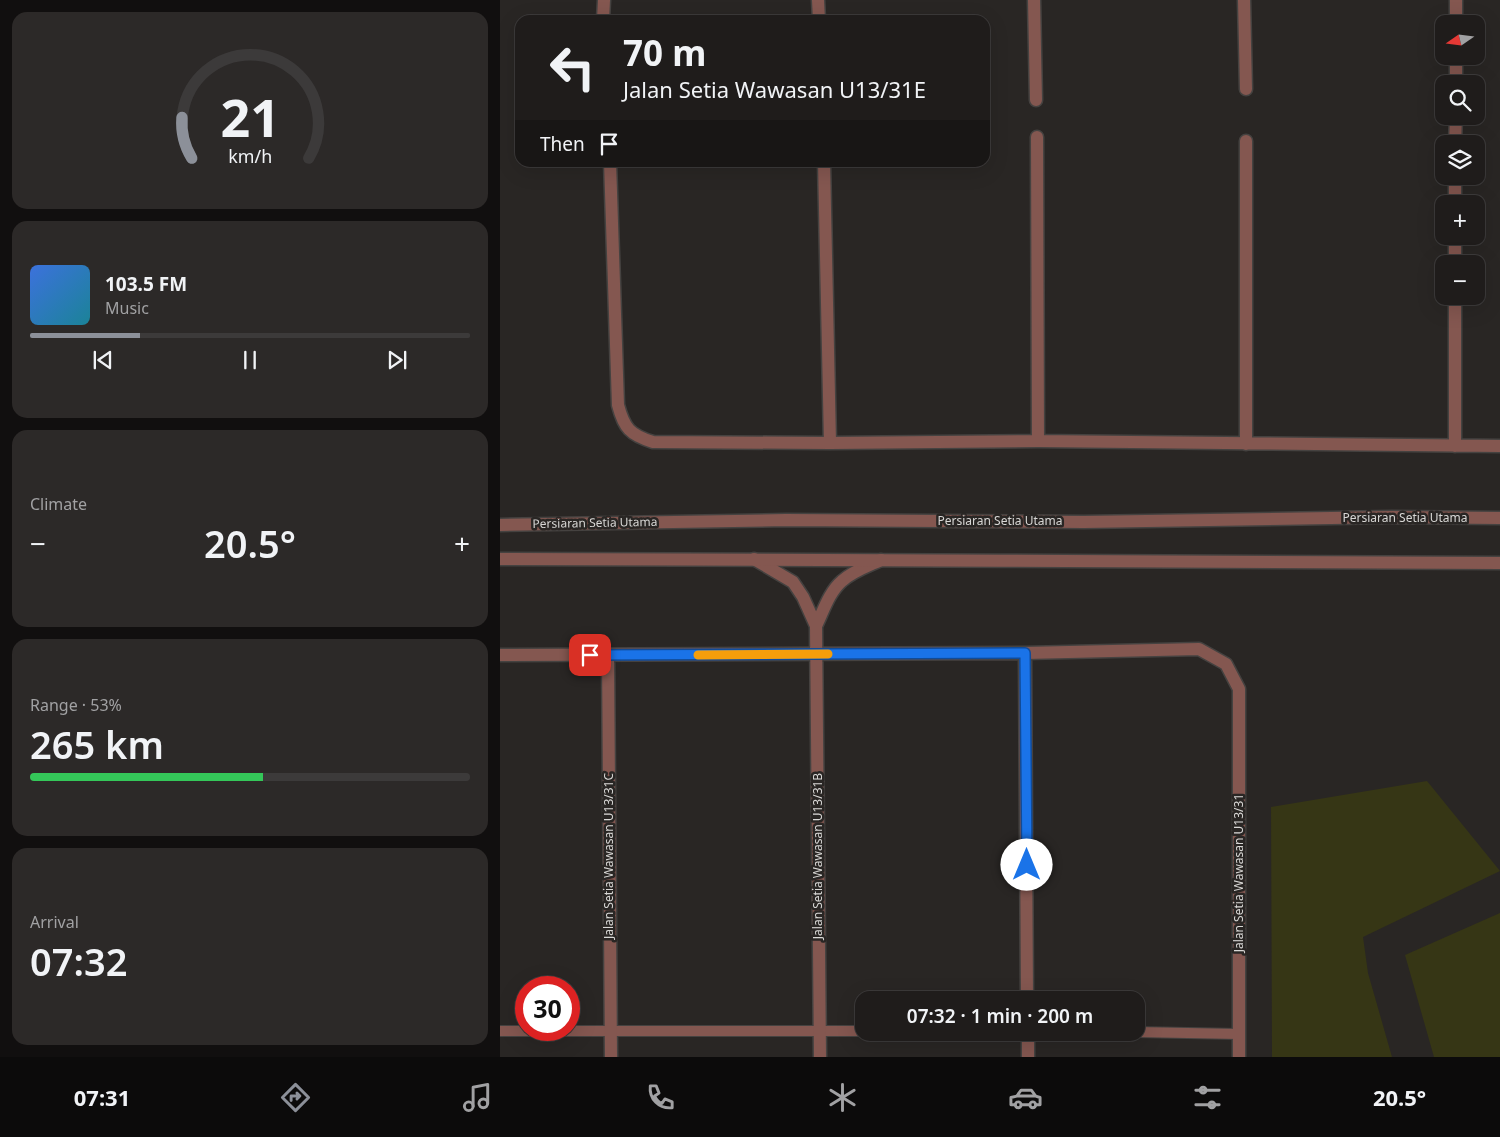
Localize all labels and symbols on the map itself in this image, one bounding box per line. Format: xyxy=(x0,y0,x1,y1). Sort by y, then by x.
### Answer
north arrow xyxy=(1435,15,1485,65)
street label: Persiaran Setia Utama xyxy=(1343,509,1467,526)
street label: Persiaran Setia Utama xyxy=(938,512,1062,529)
street label: Persiaran Setia Utama xyxy=(532,513,658,532)
pin xyxy=(569,634,611,676)
street label: Jalan Setia Wawasan U13/31C xyxy=(600,773,617,940)
street label: Jalan Setia Wawasan U13/31B xyxy=(809,773,826,940)
street label: Jalan Setia Wawasan U13/31 xyxy=(1230,794,1247,953)
position arrow xyxy=(1000,838,1052,890)
speed limit sign: 30 xyxy=(515,976,580,1041)

